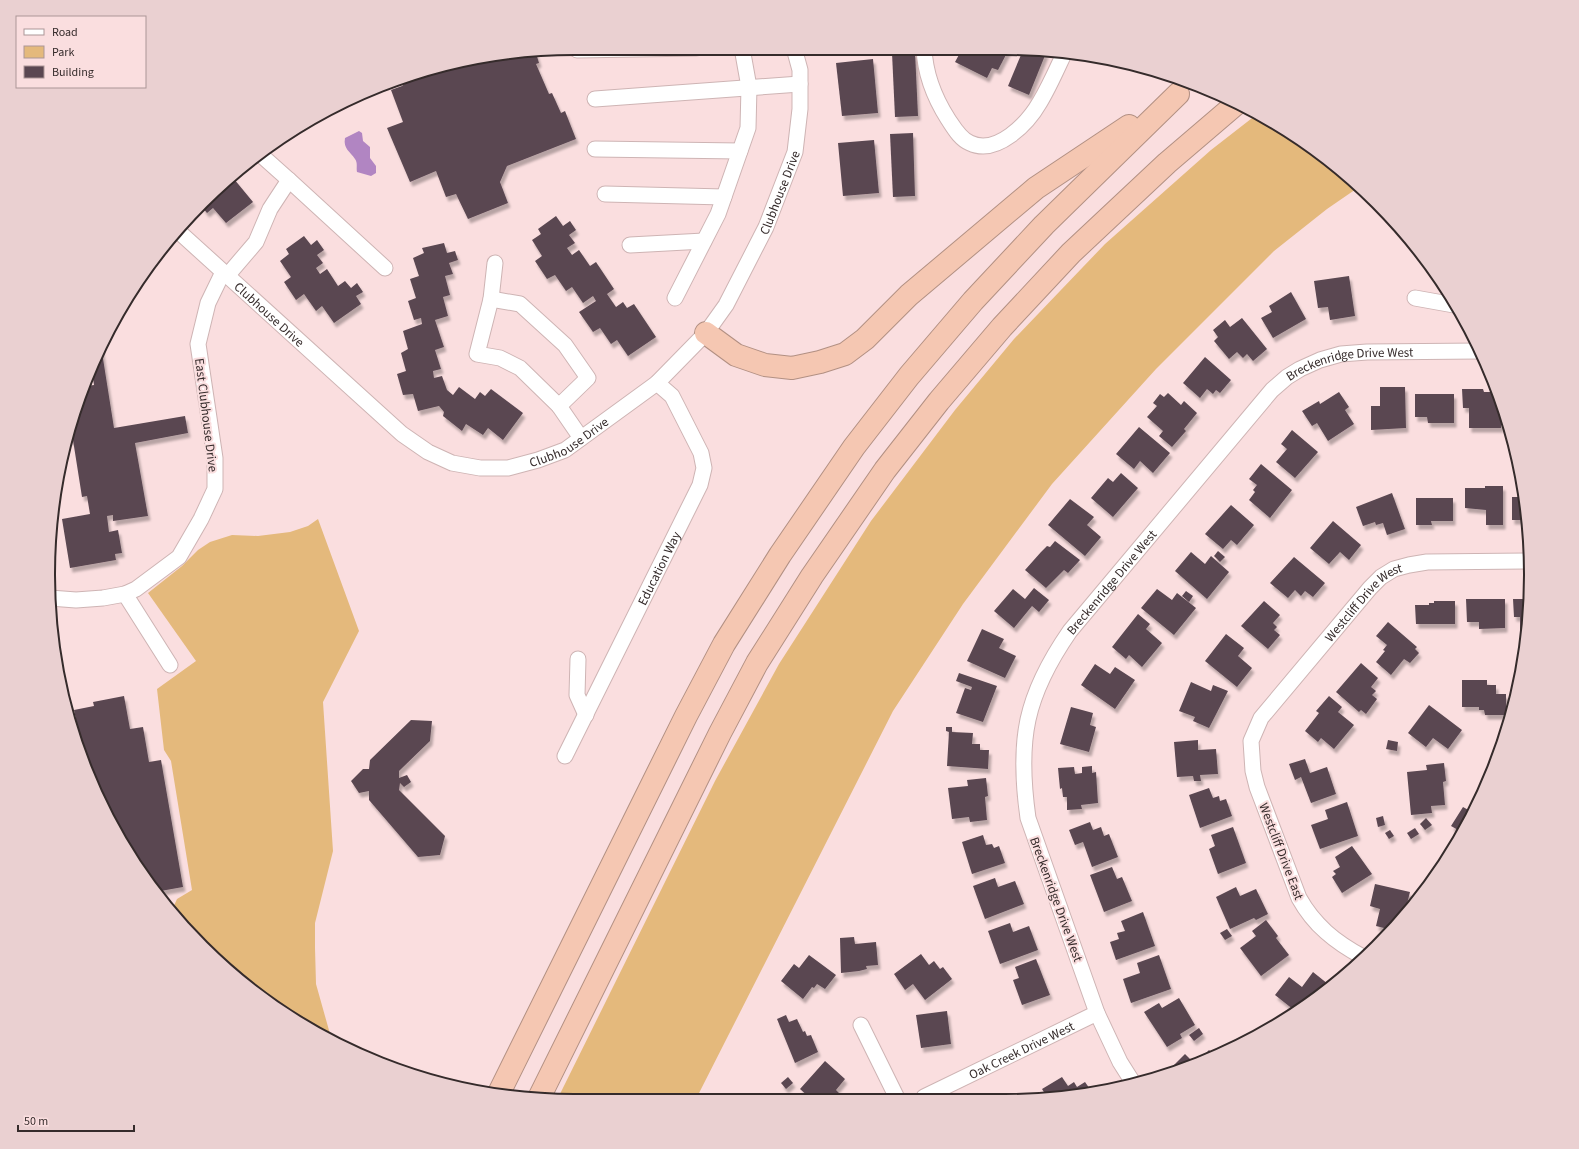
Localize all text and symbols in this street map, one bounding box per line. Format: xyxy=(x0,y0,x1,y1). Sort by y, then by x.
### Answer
legend xyxy=(16,16,146,88)
text: Road xyxy=(52,24,78,41)
text: Park xyxy=(52,44,74,61)
text: Building xyxy=(52,64,94,81)
street label: Clubhouse Drive xyxy=(756,148,805,238)
street label: Clubhouse Drive xyxy=(230,278,308,351)
street label: Breckenridge Drive West xyxy=(1283,344,1414,386)
street label: East Clubhouse Drive xyxy=(190,357,222,473)
street label: Clubhouse Drive xyxy=(528,413,612,472)
street label: Breckenridge Drive West xyxy=(1063,526,1161,639)
street label: Education Way xyxy=(634,529,685,608)
street label: Westcliff Drive West xyxy=(1321,559,1405,646)
street label: Westcliff Drive East xyxy=(1254,800,1308,903)
street label: Breckenridge Drive West xyxy=(1025,834,1087,965)
street label: Oak Creek Drive West xyxy=(966,1017,1078,1084)
scale bar xyxy=(18,1107,134,1133)
text: 50 m xyxy=(24,1113,48,1130)

